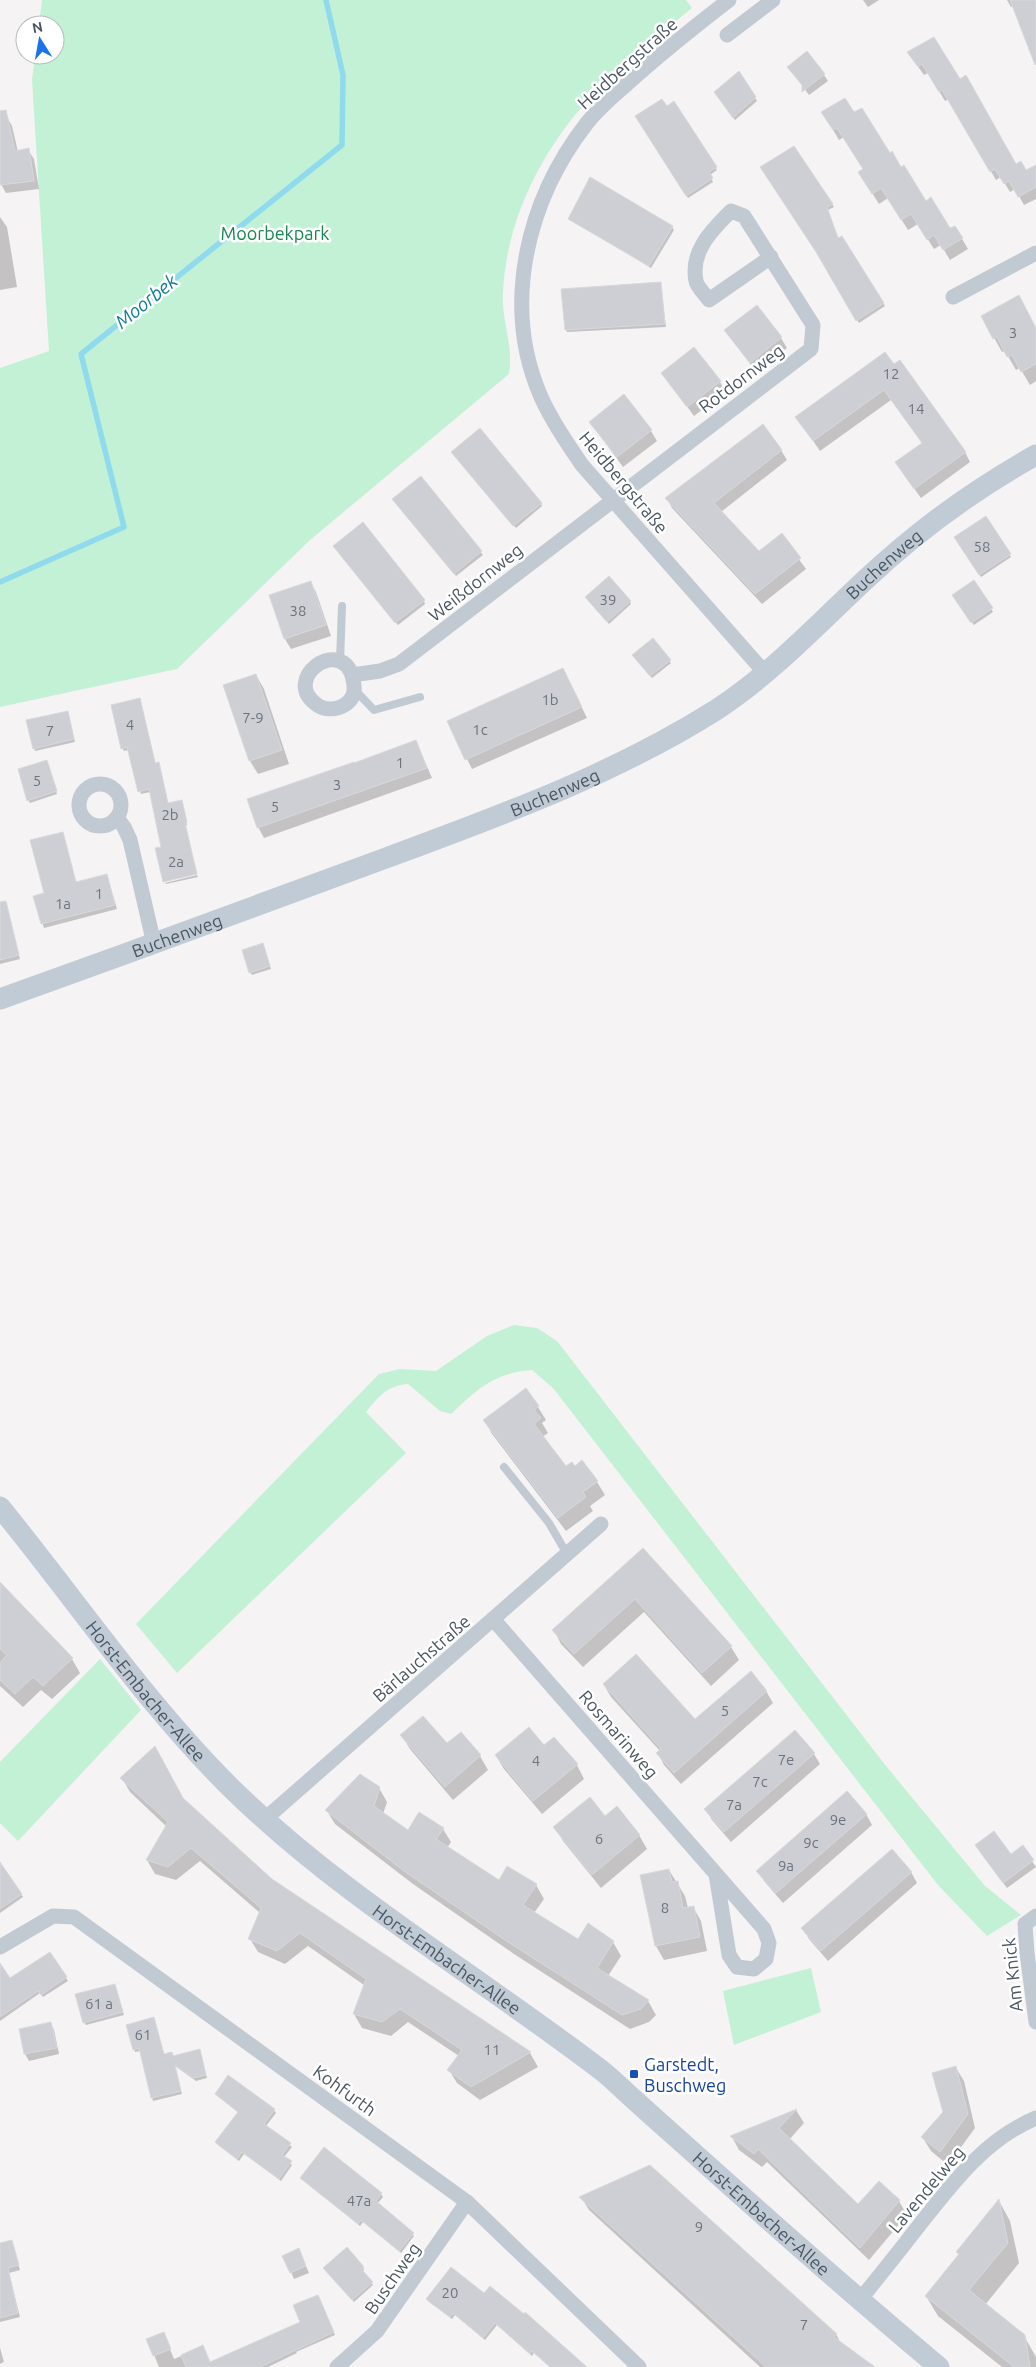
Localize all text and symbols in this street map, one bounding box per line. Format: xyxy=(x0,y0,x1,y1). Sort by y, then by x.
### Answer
street label: Heidbergstraße xyxy=(573,13,681,113)
north arrow xyxy=(15,15,65,65)
text: N xyxy=(31,18,44,36)
park label: Moorbekpark xyxy=(221,223,329,243)
water label: Moorbek xyxy=(110,269,182,333)
house number: 3 xyxy=(1009,324,1017,341)
street label: Rotdornweg xyxy=(695,340,787,416)
house number: 12 xyxy=(883,365,899,382)
house number: 14 xyxy=(908,400,924,417)
street label: Heidbergstraße xyxy=(576,427,672,537)
street label: Buchenweg xyxy=(842,525,926,603)
house number: 58 xyxy=(974,538,990,555)
street label: Weißdornweg xyxy=(424,539,526,625)
house number: 39 xyxy=(600,591,616,608)
house number: 38 xyxy=(290,602,306,619)
house number: 1b xyxy=(541,691,559,708)
house number: 7-9 xyxy=(242,709,264,726)
house number: 4 xyxy=(126,716,134,733)
house number: 1c xyxy=(472,721,488,738)
house number: 7 xyxy=(46,722,54,739)
house number: 1 xyxy=(396,754,404,771)
street label: Buchenweg xyxy=(507,764,602,820)
house number: 5 xyxy=(33,772,41,789)
house number: 3 xyxy=(333,776,341,793)
house number: 5 xyxy=(271,798,279,815)
house number: 2b xyxy=(161,806,179,823)
house number: 2a xyxy=(168,853,184,870)
house number: 1 xyxy=(95,885,103,902)
house number: 1a xyxy=(55,895,71,912)
street label: Buchenweg xyxy=(129,909,225,961)
street label: Bärlauchstraße xyxy=(368,1610,474,1706)
street label: Horst-Embacher-Allee xyxy=(82,1617,210,1765)
street label: Rosmarinweg xyxy=(575,1686,663,1782)
house number: 5 xyxy=(721,1702,729,1719)
house number: 7e xyxy=(778,1751,794,1768)
house number: 4 xyxy=(532,1752,540,1769)
house number: 7c xyxy=(752,1773,768,1790)
house number: 7a xyxy=(726,1796,742,1813)
house number: 9e xyxy=(830,1811,846,1828)
house number: 6 xyxy=(595,1830,603,1847)
house number: 9c xyxy=(803,1834,819,1851)
house number: 9a xyxy=(778,1857,794,1874)
house number: 8 xyxy=(661,1899,669,1916)
street label: Horst-Embacher-Allee xyxy=(369,1900,525,2018)
street label: Am Knick xyxy=(998,1937,1026,2013)
house number: 61 a xyxy=(85,1995,113,2012)
house number: 61 xyxy=(135,2026,151,2043)
house number: 11 xyxy=(484,2041,500,2058)
place label: Garstedt, Buschweg xyxy=(644,2054,726,2095)
street label: Kohfurth xyxy=(310,2060,380,2120)
marker: Garstedt, Buschweg xyxy=(628,2068,640,2080)
street label: Lavendelweg xyxy=(884,2142,968,2236)
street label: Horst-Embacher-Allee xyxy=(689,2147,834,2279)
house number: 47a xyxy=(347,2192,371,2209)
house number: 9 xyxy=(695,2218,703,2235)
street label: Buschweg xyxy=(360,2239,424,2317)
house number: 20 xyxy=(442,2284,458,2301)
house number: 7 xyxy=(800,2316,808,2333)

